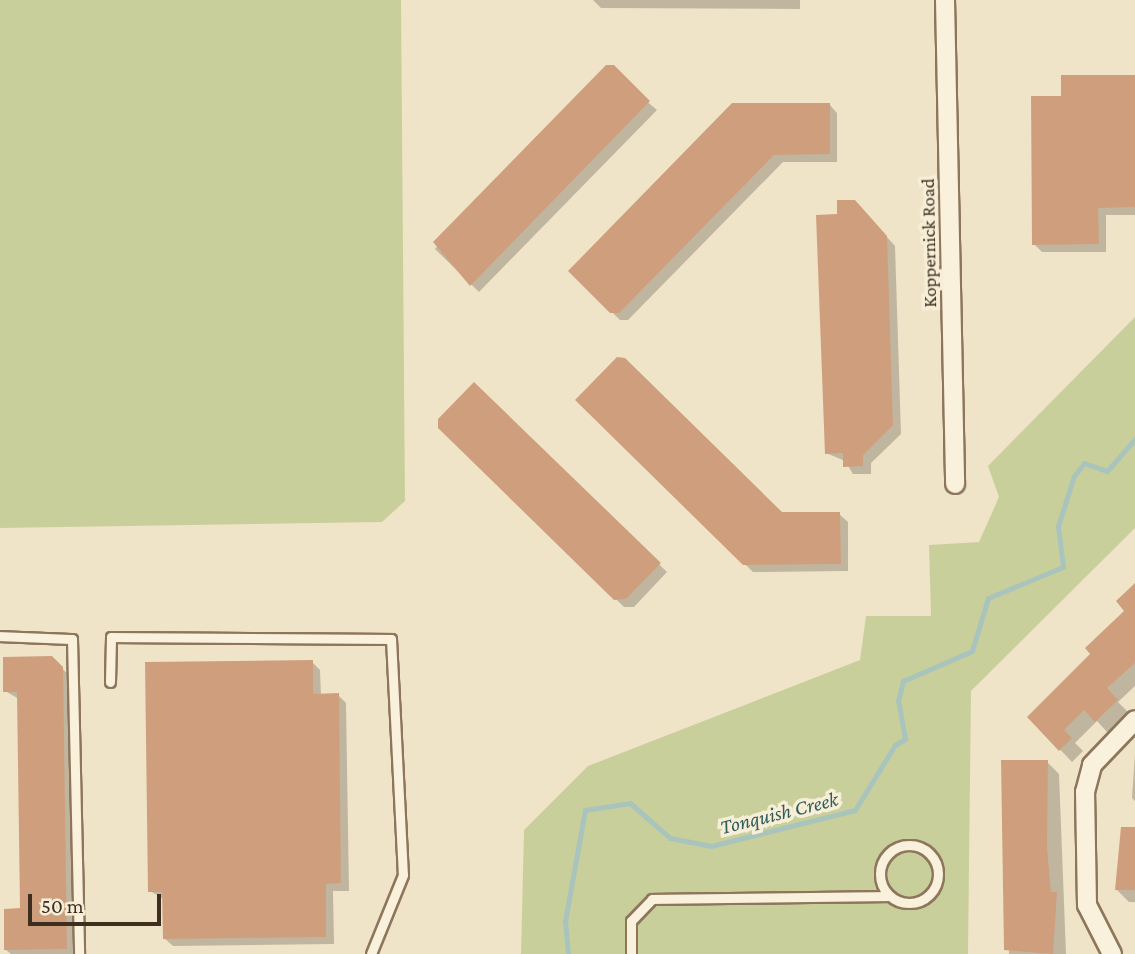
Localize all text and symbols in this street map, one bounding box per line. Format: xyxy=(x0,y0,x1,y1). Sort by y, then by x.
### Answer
street label: Koppernick Road xyxy=(916,178,942,308)
water label: Tonquish Creek xyxy=(717,786,841,840)
scale bar xyxy=(32,880,164,924)
text: 50 m xyxy=(41,894,84,918)

